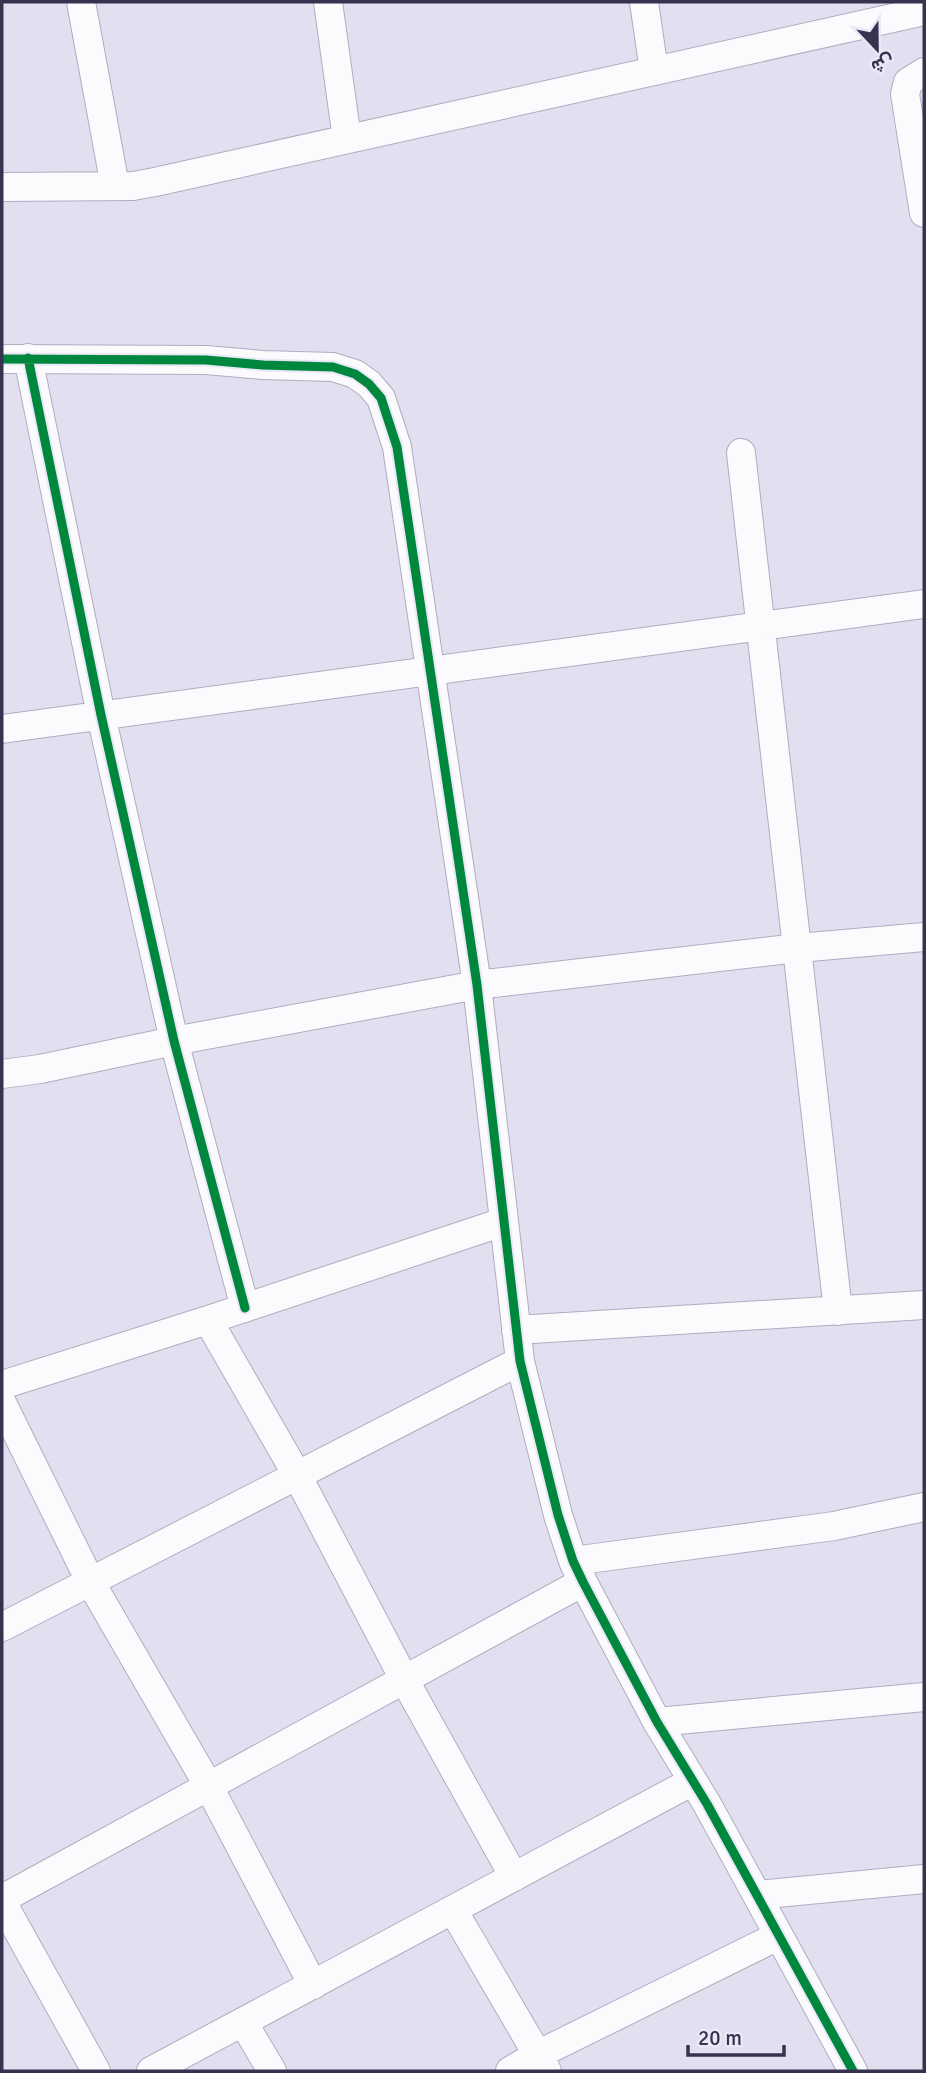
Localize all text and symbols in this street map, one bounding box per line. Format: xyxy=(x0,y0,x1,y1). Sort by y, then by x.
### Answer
north arrow xyxy=(842,14,912,84)
text: ش xyxy=(868,48,898,79)
scale bar xyxy=(688,2014,784,2058)
text: 20 m xyxy=(698,2025,742,2051)

